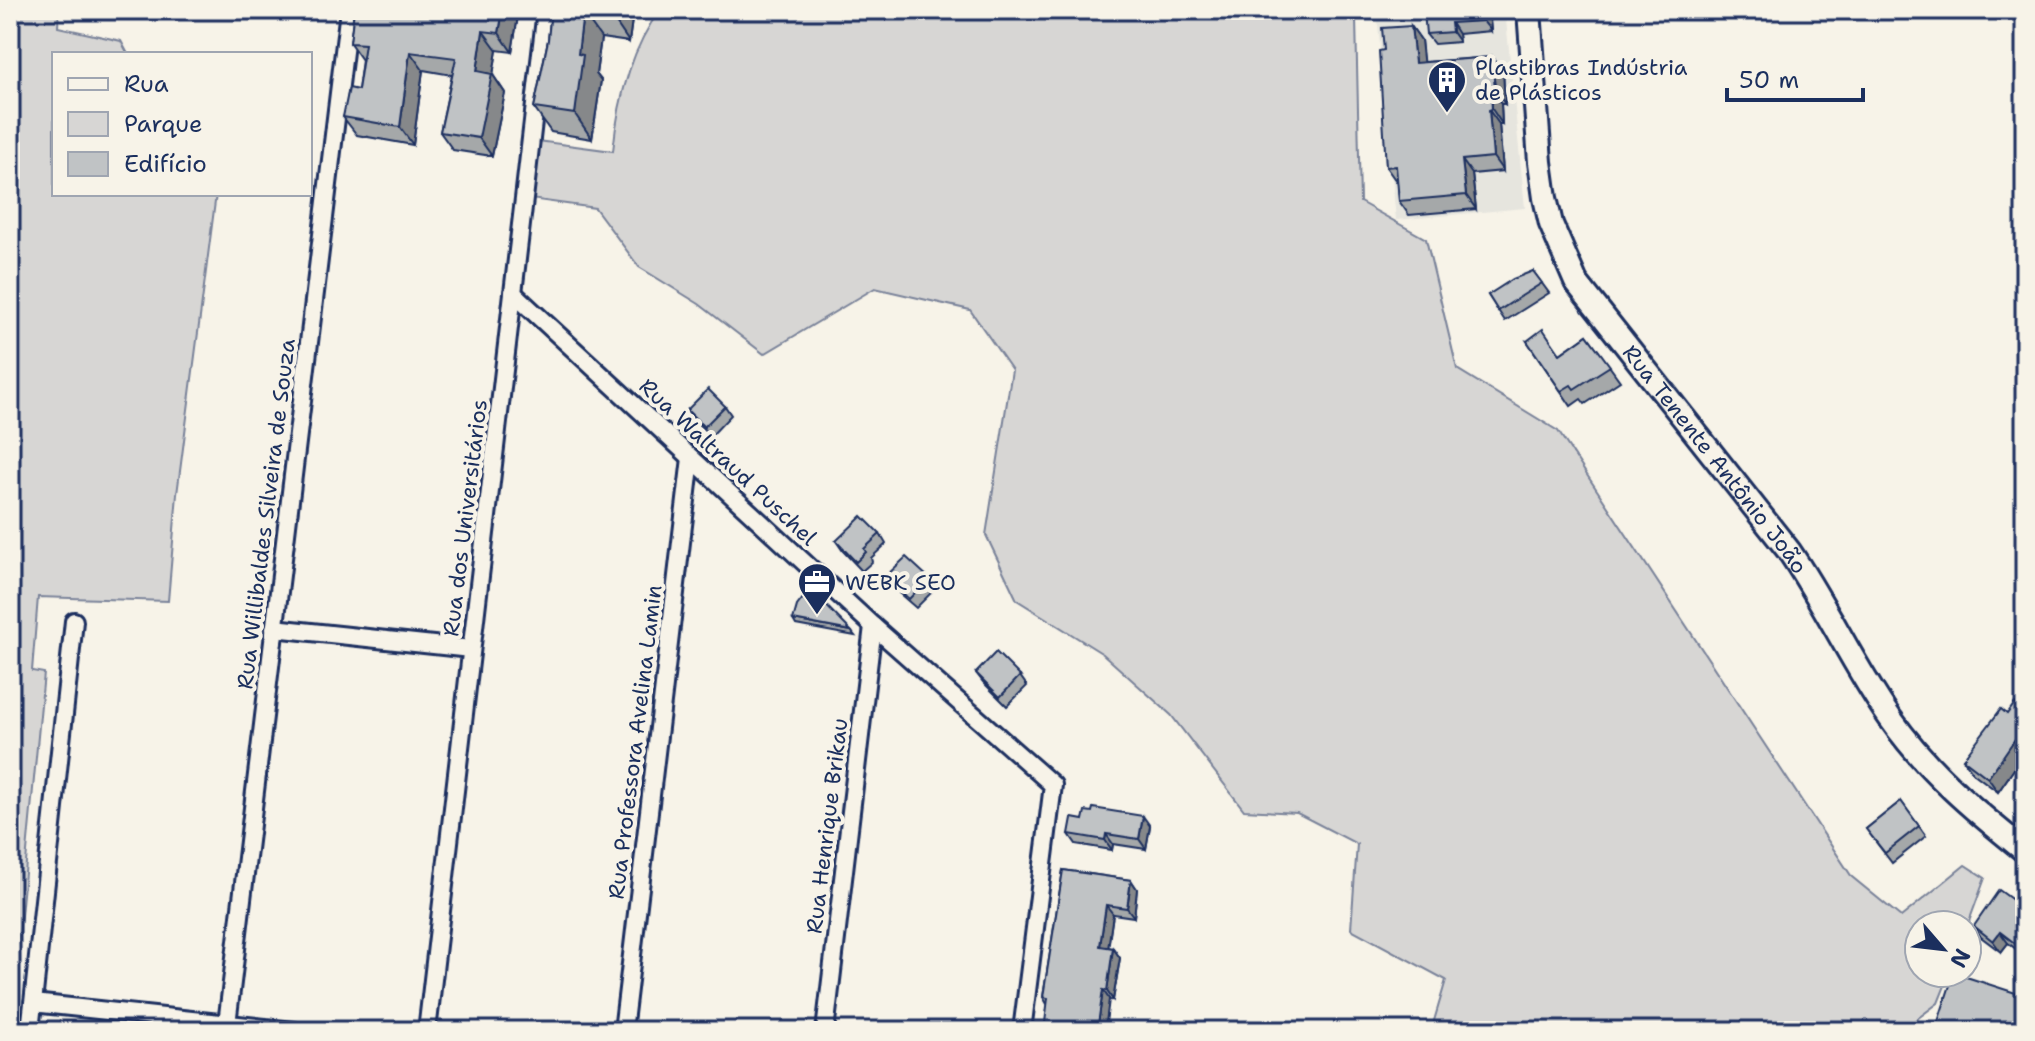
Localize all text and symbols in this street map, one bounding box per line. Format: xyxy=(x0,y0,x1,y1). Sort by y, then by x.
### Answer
legend xyxy=(52,52,312,196)
scale bar xyxy=(1727,52,1863,102)
place label: Plastibras Indústria de Plásticos xyxy=(1475,53,1688,107)
building icon: Plastibras Indústria de Plásticos xyxy=(1426,59,1468,114)
text: 50 m xyxy=(1739,64,1799,96)
text: Rua xyxy=(124,68,169,100)
text: Parque xyxy=(124,108,203,140)
text: Edifício xyxy=(124,148,207,180)
street label: Rua Willibaldes Silveira de Souza xyxy=(230,337,302,691)
street label: Rua Tenente Antônio João xyxy=(1616,338,1814,579)
street label: Rua Waltraud Puschel xyxy=(633,372,823,552)
street label: Rua dos Universitários xyxy=(436,398,494,638)
office icon: WEBK SEO xyxy=(796,561,838,616)
place label: WEBK SEO xyxy=(845,568,956,597)
street label: Rua Professora Avelina Lamin xyxy=(601,583,669,901)
street label: Rua Henrique Brikau xyxy=(799,717,855,935)
north arrow xyxy=(1903,909,1983,989)
text: N xyxy=(1943,944,1977,973)

